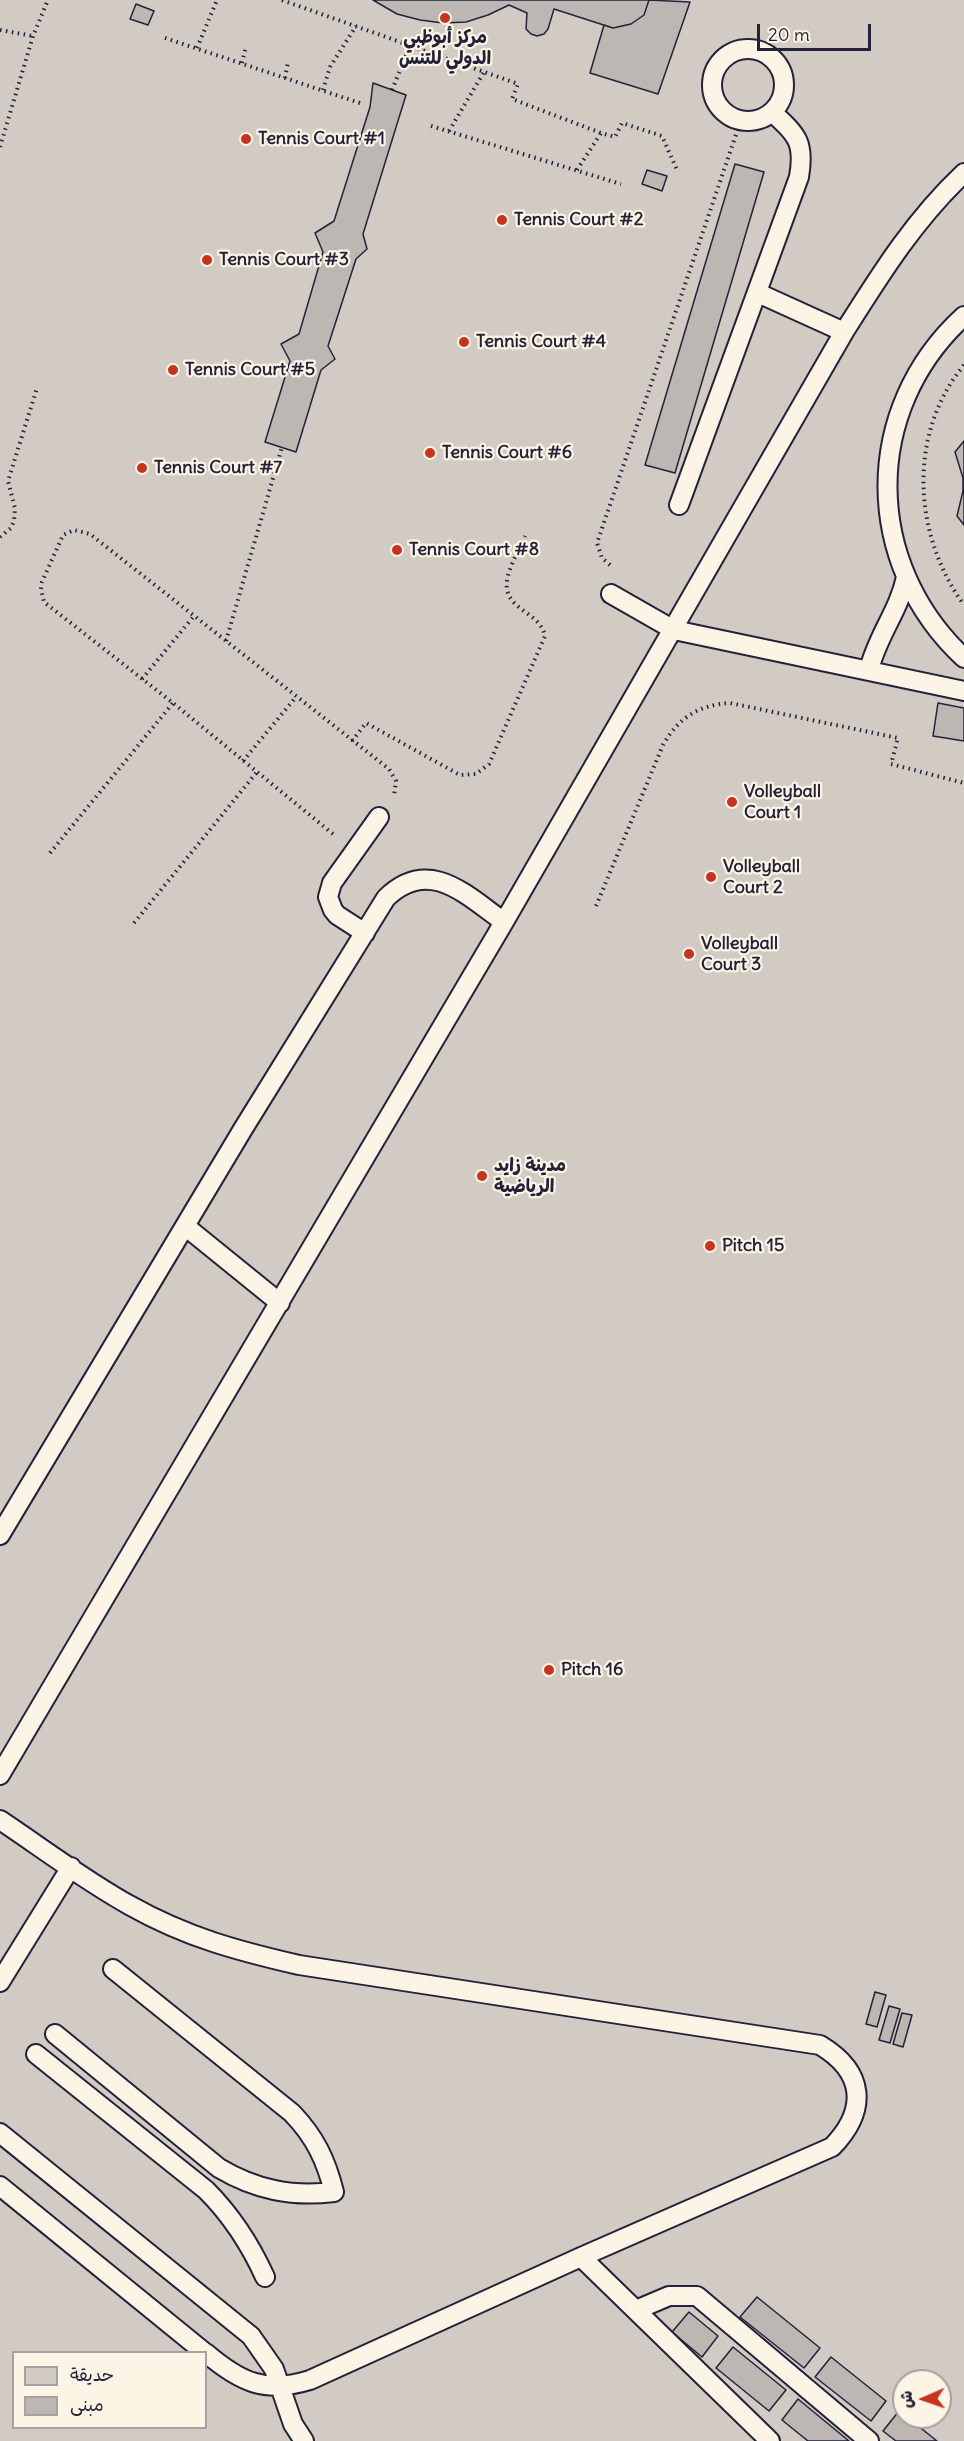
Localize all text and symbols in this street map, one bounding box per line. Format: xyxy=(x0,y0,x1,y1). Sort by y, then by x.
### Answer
marker: مركز أبوظبي الدولي للتنس xyxy=(438,11,452,25)
scale bar xyxy=(760,12,874,50)
text: 20 m xyxy=(768,23,810,46)
place label: مركز أبوظبي الدولي للتنس xyxy=(399,27,491,70)
place label: Tennis Court #1 xyxy=(258,128,385,150)
marker: Tennis Court #1 xyxy=(239,132,253,146)
place label: Tennis Court #2 xyxy=(514,209,644,231)
marker: Tennis Court #2 xyxy=(495,213,509,227)
place label: Tennis Court #3 xyxy=(219,249,349,271)
marker: Tennis Court #3 xyxy=(200,253,214,267)
place label: Tennis Court #4 xyxy=(476,331,606,353)
marker: Tennis Court #4 xyxy=(457,335,471,349)
place label: Tennis Court #5 xyxy=(185,359,315,381)
marker: Tennis Court #5 xyxy=(166,363,180,377)
place label: Tennis Court #6 xyxy=(442,442,572,464)
marker: Tennis Court #6 xyxy=(423,446,437,460)
place label: Tennis Court #7 xyxy=(154,457,282,479)
marker: Tennis Court #7 xyxy=(135,461,149,475)
place label: Tennis Court #8 xyxy=(409,539,539,561)
marker: Tennis Court #8 xyxy=(390,543,404,557)
place label: Volleyball Court 1 xyxy=(744,781,821,824)
marker: Volleyball Court 1 xyxy=(725,795,739,809)
place label: Volleyball Court 2 xyxy=(723,856,800,898)
marker: Volleyball Court 2 xyxy=(704,870,718,884)
place label: Volleyball Court 3 xyxy=(701,933,778,976)
marker: Volleyball Court 3 xyxy=(682,947,696,961)
place label: مدينة زايد الرياضية xyxy=(494,1155,566,1198)
marker: مدينة زايد الرياضية xyxy=(475,1169,489,1183)
place label: Pitch 15 xyxy=(722,1235,784,1257)
marker: Pitch 15 xyxy=(703,1239,717,1253)
place label: Pitch 16 xyxy=(561,1659,623,1681)
marker: Pitch 16 xyxy=(542,1663,556,1677)
legend xyxy=(12,2351,207,2429)
text: حديقة xyxy=(70,2363,114,2386)
north arrow xyxy=(892,2369,952,2429)
text: ش xyxy=(896,2390,916,2409)
text: مبنى xyxy=(70,2393,104,2416)

